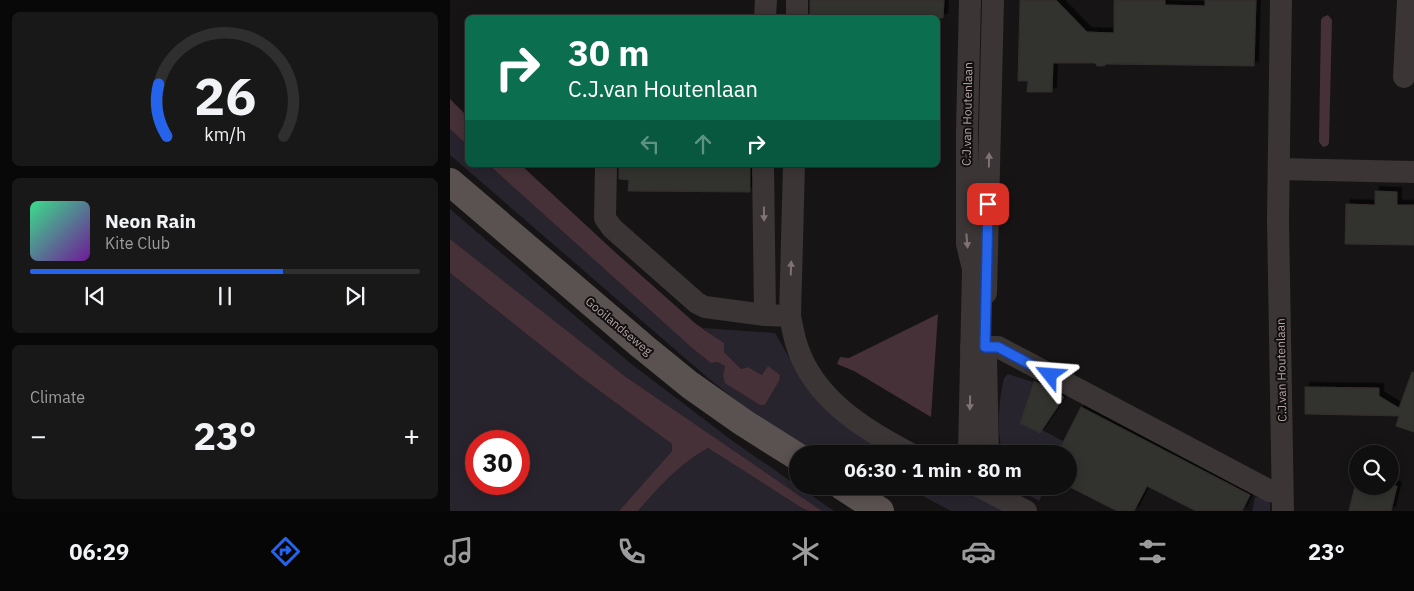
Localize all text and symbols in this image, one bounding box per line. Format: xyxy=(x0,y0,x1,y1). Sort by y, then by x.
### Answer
text: 30 m xyxy=(568,30,650,76)
icon: right xyxy=(485,35,550,100)
text: 26 xyxy=(194,62,256,129)
street label: C.J.van Houtenlaan xyxy=(959,62,975,166)
text: C.J.van Houtenlaan xyxy=(568,74,758,103)
text: km/h xyxy=(204,123,246,146)
icon: left xyxy=(636,130,664,158)
icon: ahead xyxy=(689,130,717,158)
icon: right xyxy=(742,130,770,158)
one-way arrow xyxy=(986,152,994,168)
pin xyxy=(967,183,1009,225)
icon: arrive xyxy=(974,190,1002,218)
one-way arrow xyxy=(760,206,768,222)
text: Neon Rain xyxy=(105,209,196,233)
text: Kite Club xyxy=(105,233,170,253)
one-way arrow xyxy=(964,233,972,249)
one-way arrow xyxy=(787,259,795,275)
icon: previous xyxy=(81,282,109,310)
icon: pause xyxy=(211,282,239,310)
icon: next xyxy=(341,282,369,310)
street label: Gooilandseweg xyxy=(583,294,656,359)
street label: C.J.van Houtenlaan xyxy=(1273,318,1289,422)
position arrow xyxy=(1023,348,1075,400)
text: Climate xyxy=(30,387,85,407)
one-way arrow xyxy=(966,395,974,411)
text: 23° xyxy=(193,411,257,460)
text: − xyxy=(30,417,47,454)
text: + xyxy=(403,417,420,454)
speed limit sign: 30 xyxy=(465,430,530,495)
map controls xyxy=(1349,445,1399,495)
button: search xyxy=(1349,445,1399,495)
text: 06:30 · 1 min · 80 m xyxy=(844,458,1022,482)
icon: directions xyxy=(268,534,303,569)
icon: music xyxy=(441,534,476,569)
icon: phone xyxy=(614,534,649,569)
icon: climate xyxy=(788,534,823,569)
icon: car xyxy=(961,534,996,569)
icon: filters xyxy=(1135,534,1170,569)
text: 06:29 xyxy=(69,537,129,566)
text: 23° xyxy=(1308,537,1345,566)

